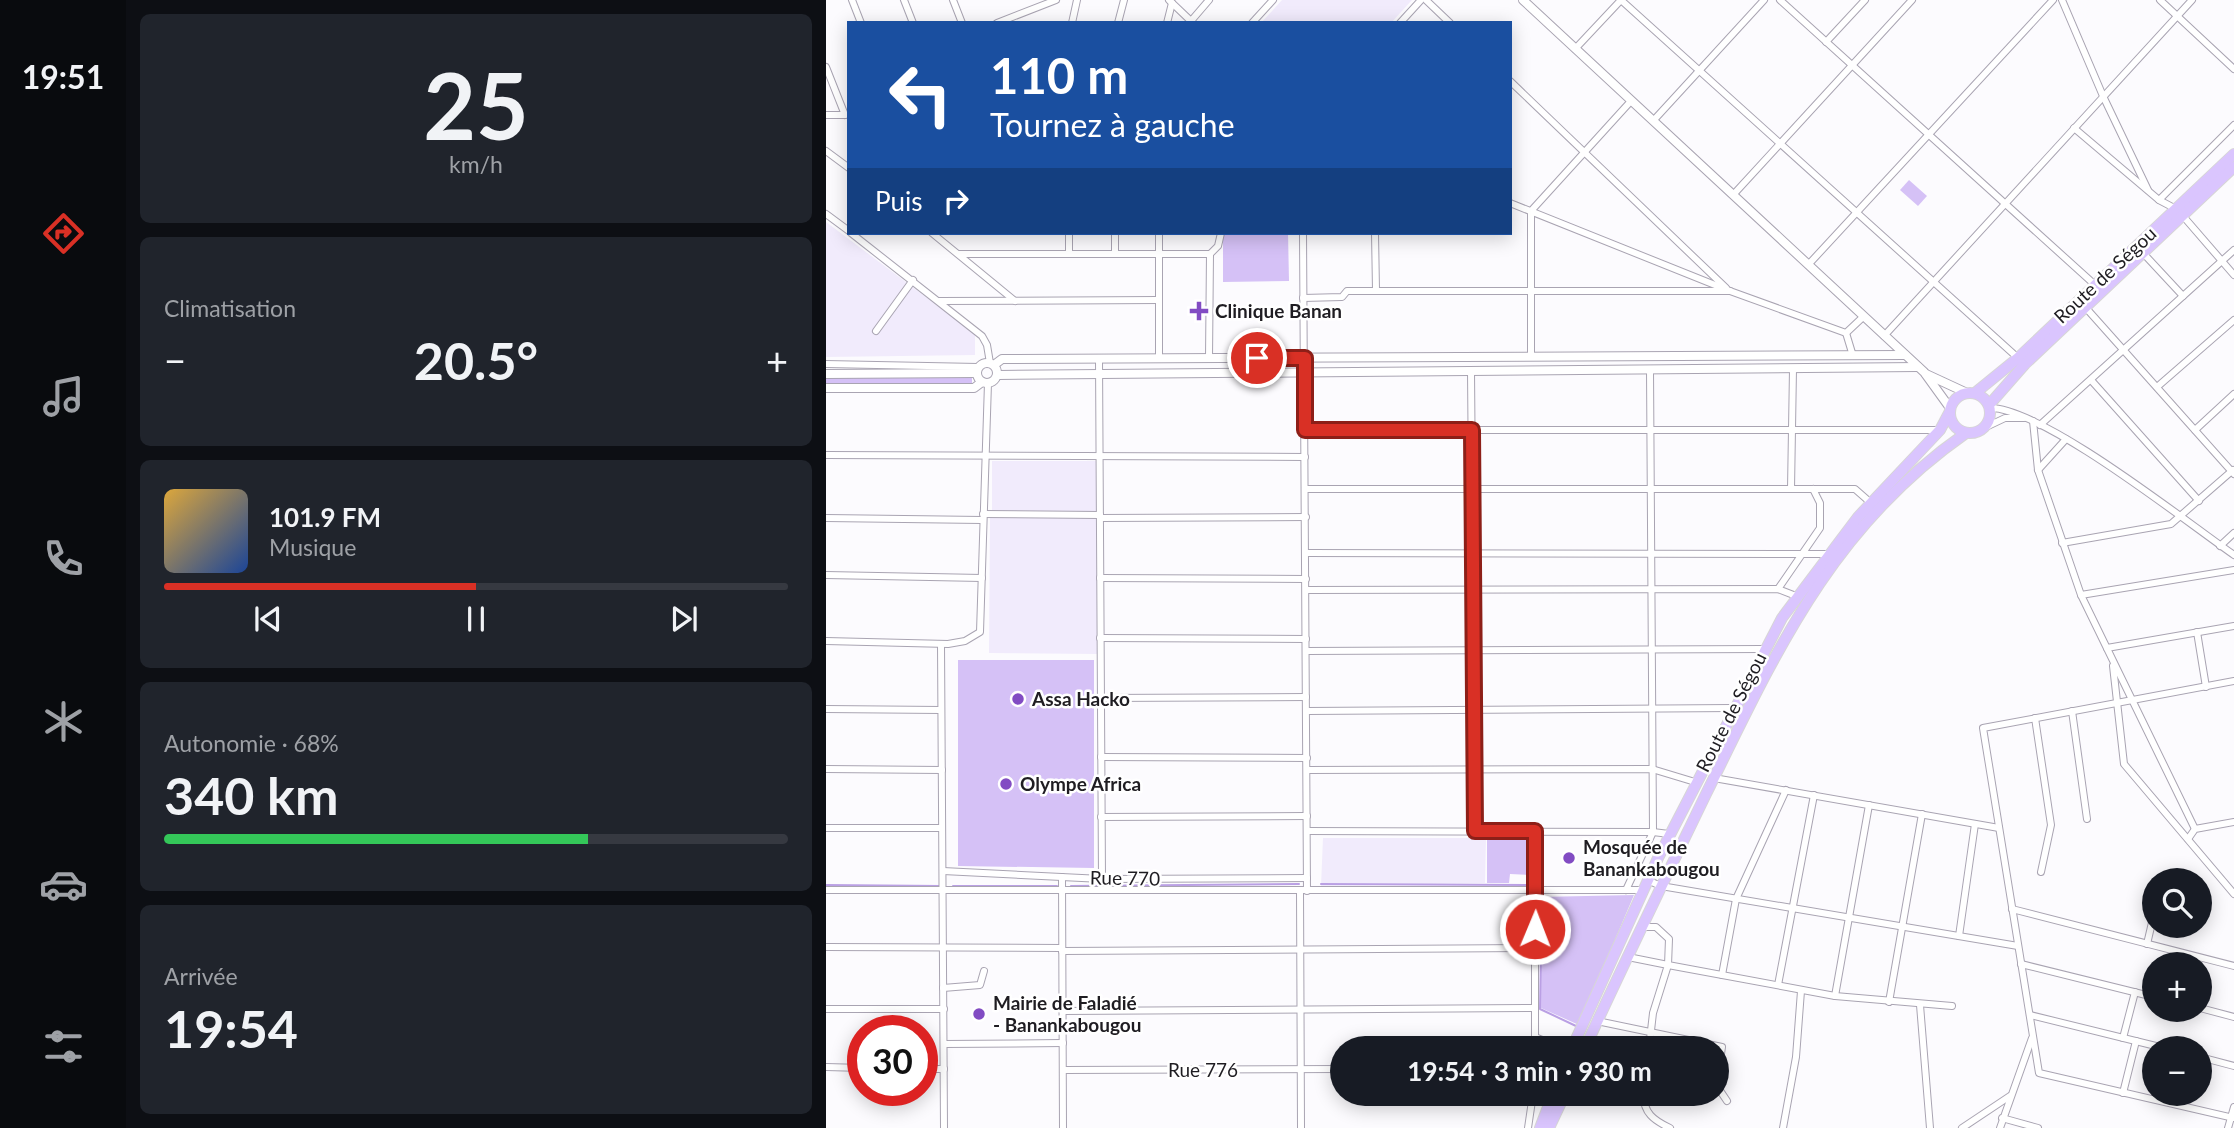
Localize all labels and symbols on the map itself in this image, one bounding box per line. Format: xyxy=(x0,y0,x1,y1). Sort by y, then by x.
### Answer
street label: Route de Ségou xyxy=(2049,221,2160,328)
place label: Clinique Banan xyxy=(1215,299,1342,322)
marker: Clinique Banan xyxy=(1189,301,1209,321)
pin xyxy=(1227,328,1287,388)
street label: Route de Ségou xyxy=(1691,648,1771,775)
place label: Assa Hacko xyxy=(1031,687,1130,710)
marker: Assa Hacko xyxy=(1010,691,1026,707)
place label: Olympe Africa xyxy=(1020,772,1141,795)
marker: Olympe Africa xyxy=(998,776,1014,792)
place label: Mosquée de Banankabougou xyxy=(1583,835,1720,880)
marker: Mosquée de Banankabougou xyxy=(1561,850,1577,866)
street label: Rue 770 xyxy=(1090,865,1160,890)
position arrow xyxy=(1498,892,1572,966)
place label: Mairie de Faladié - Banankabougou xyxy=(993,991,1142,1036)
marker: Mairie de Faladié - Banankabougou xyxy=(971,1006,987,1022)
speed limit sign: 30 xyxy=(847,1015,938,1106)
street label: Rue 776 xyxy=(1168,1058,1238,1081)

